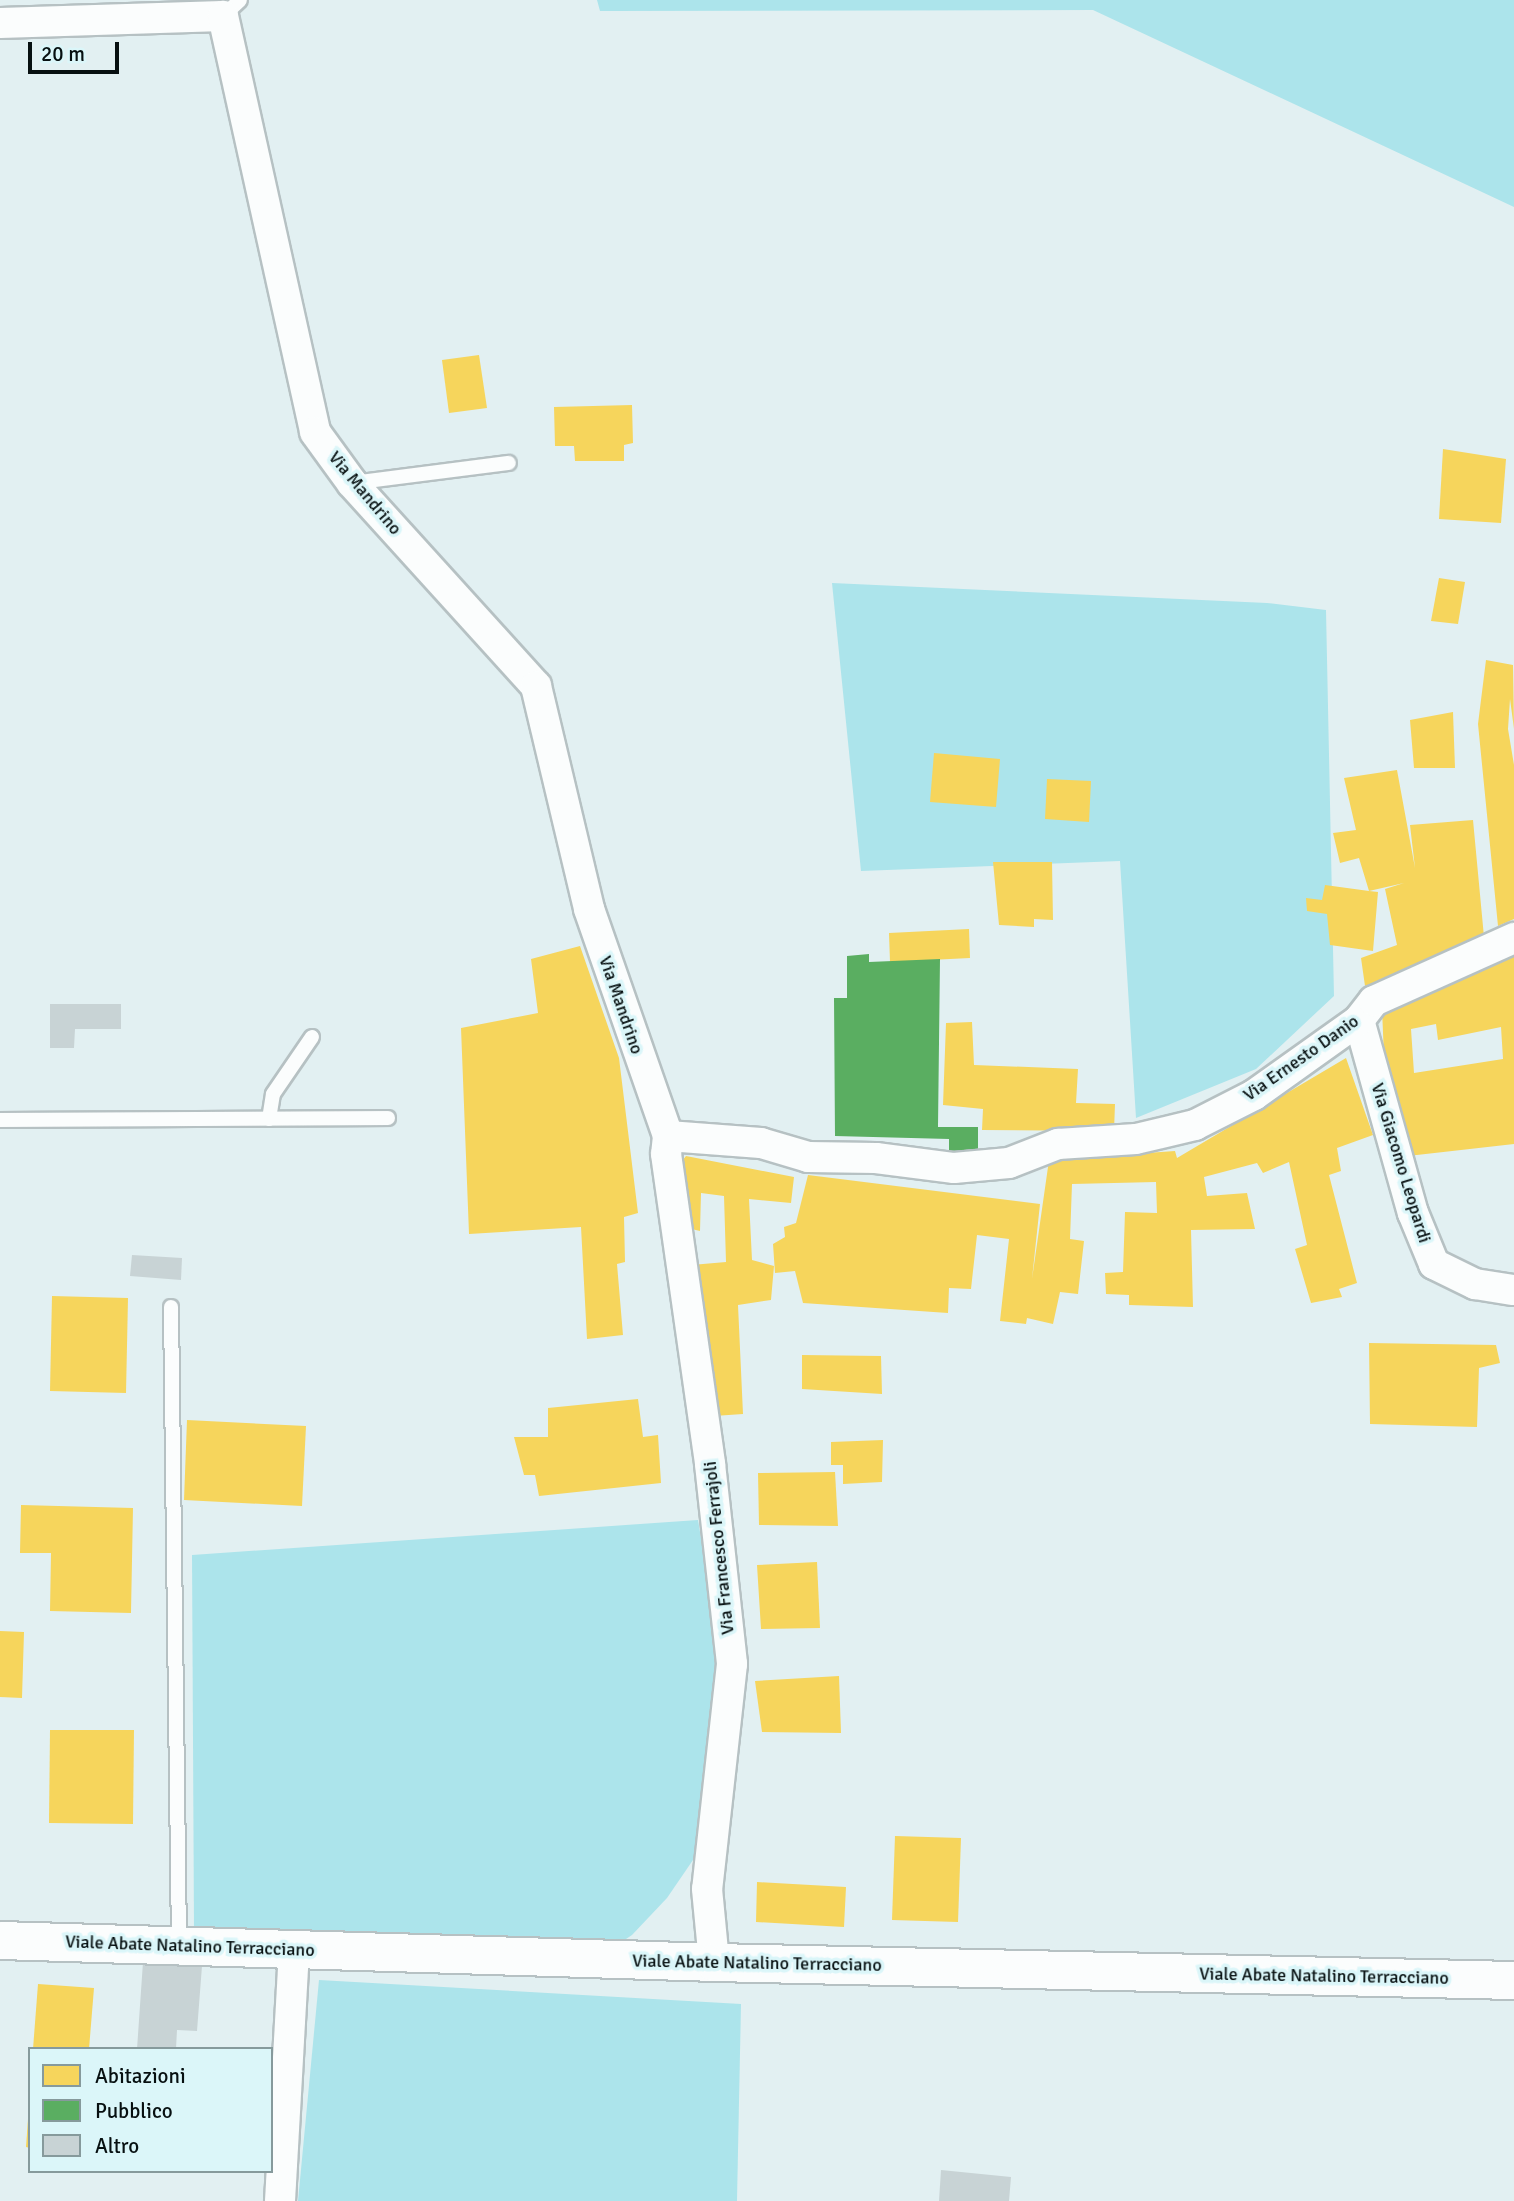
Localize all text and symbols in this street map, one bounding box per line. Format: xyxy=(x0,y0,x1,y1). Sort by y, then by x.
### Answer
scale bar xyxy=(32,28,122,72)
text: 20 m xyxy=(41,41,85,67)
street label: Via Mandrino xyxy=(324,447,406,539)
street label: Via Mandrino xyxy=(594,953,648,1057)
street label: Via Ernesto Danio xyxy=(1239,1010,1363,1106)
street label: Via Giacomo Leopardi xyxy=(1366,1080,1436,1246)
street label: Via Francesco Ferrajoli xyxy=(699,1460,739,1636)
street label: Viale Abate Natalino Terracciano xyxy=(65,1931,315,1961)
street label: Viale Abate Natalino Terracciano xyxy=(632,1950,882,1976)
street label: Viale Abate Natalino Terracciano xyxy=(1199,1963,1449,1989)
legend xyxy=(28,2047,273,2173)
text: Abitazioni xyxy=(95,2063,186,2089)
text: Pubblico xyxy=(95,2098,173,2124)
text: Altro xyxy=(95,2133,139,2159)

